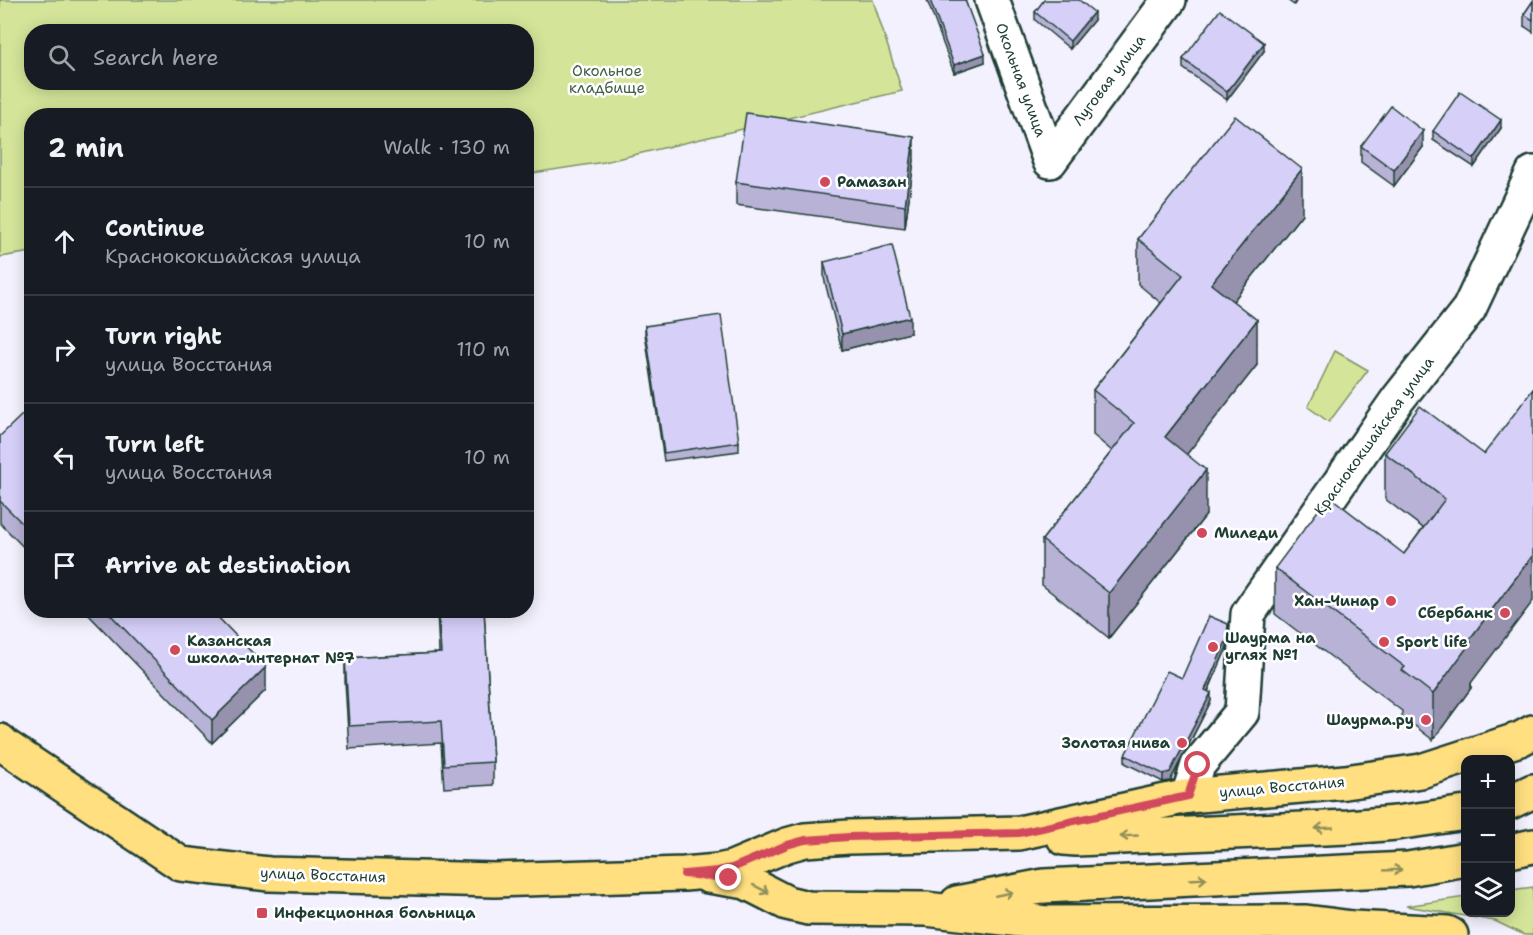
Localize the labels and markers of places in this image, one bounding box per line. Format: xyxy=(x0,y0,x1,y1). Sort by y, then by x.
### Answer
place label: Рамазан xyxy=(837,172,907,192)
marker: Рамазан xyxy=(818,175,832,189)
place label: Миледи xyxy=(1214,523,1279,543)
marker: Миледи xyxy=(1195,526,1209,540)
place label: Хан-Чинар xyxy=(1294,591,1379,611)
marker: Хан-Чинар xyxy=(1384,594,1398,608)
place label: Сбербанк xyxy=(1418,603,1494,623)
marker: Сбербанк xyxy=(1498,606,1512,620)
place label: Шаурма на углях №1 xyxy=(1225,628,1316,665)
place label: Казанская школа-интернат №7 xyxy=(187,631,355,668)
place label: Sport life xyxy=(1396,632,1468,652)
marker: Sport life xyxy=(1377,635,1391,649)
marker: Шаурма на углях №1 xyxy=(1206,640,1220,654)
marker: Казанская школа-интернат №7 xyxy=(168,643,182,657)
place label: Шаурма.ру xyxy=(1326,710,1414,730)
marker: Шаурма.ру xyxy=(1419,713,1433,727)
place label: Золотая нива xyxy=(1062,733,1171,753)
marker: Золотая нива xyxy=(1175,736,1189,750)
place label: Инфекционная больница xyxy=(274,903,476,923)
marker: Инфекционная больница xyxy=(255,906,269,920)

